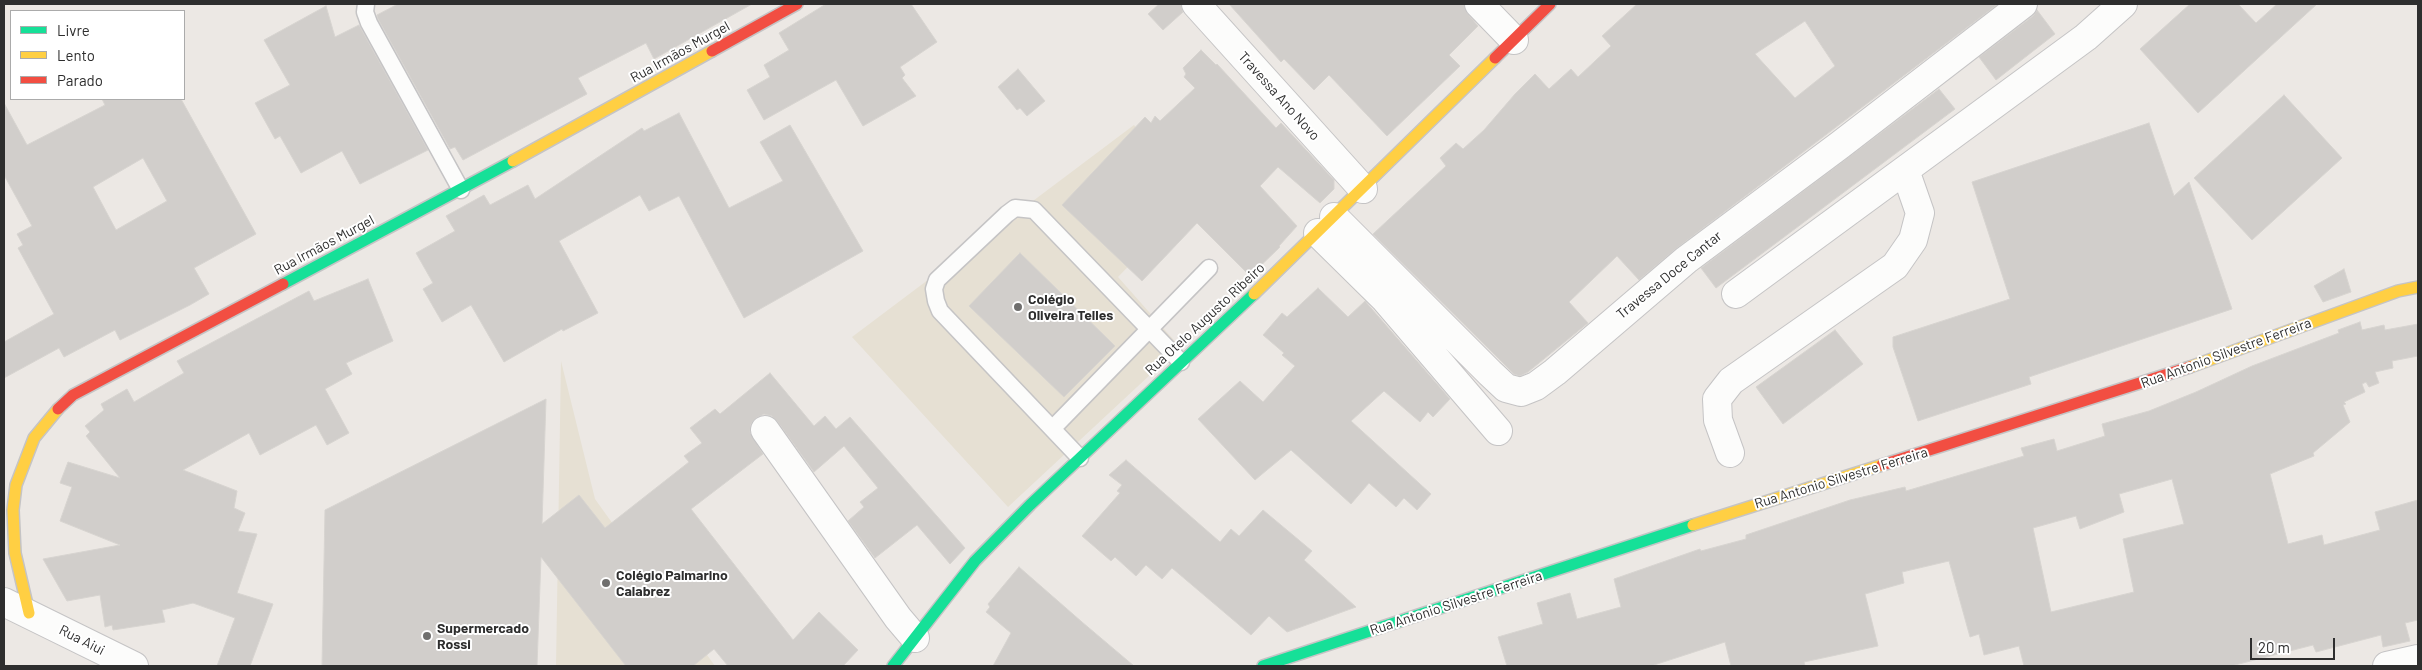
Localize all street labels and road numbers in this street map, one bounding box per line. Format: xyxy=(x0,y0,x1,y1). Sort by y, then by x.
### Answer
street label: Rua Irmãos Murgel xyxy=(627,18,733,86)
street label: Travessa Ano Novo xyxy=(1235,48,1323,144)
street label: Rua Irmãos Murgel xyxy=(271,211,377,279)
street label: Travessa Doce Cantar xyxy=(1613,227,1725,323)
street label: Rua Otelo Augusto Ribeiro xyxy=(1142,259,1268,379)
street label: Rua Antonio Silvestre Ferreira xyxy=(2138,314,2314,392)
street label: Rua Antonio Silvestre Ferreira xyxy=(1752,444,1930,512)
street label: Rua Antonio Silvestre Ferreira xyxy=(1368,567,1544,639)
street label: Rua Aiui xyxy=(56,621,108,659)

